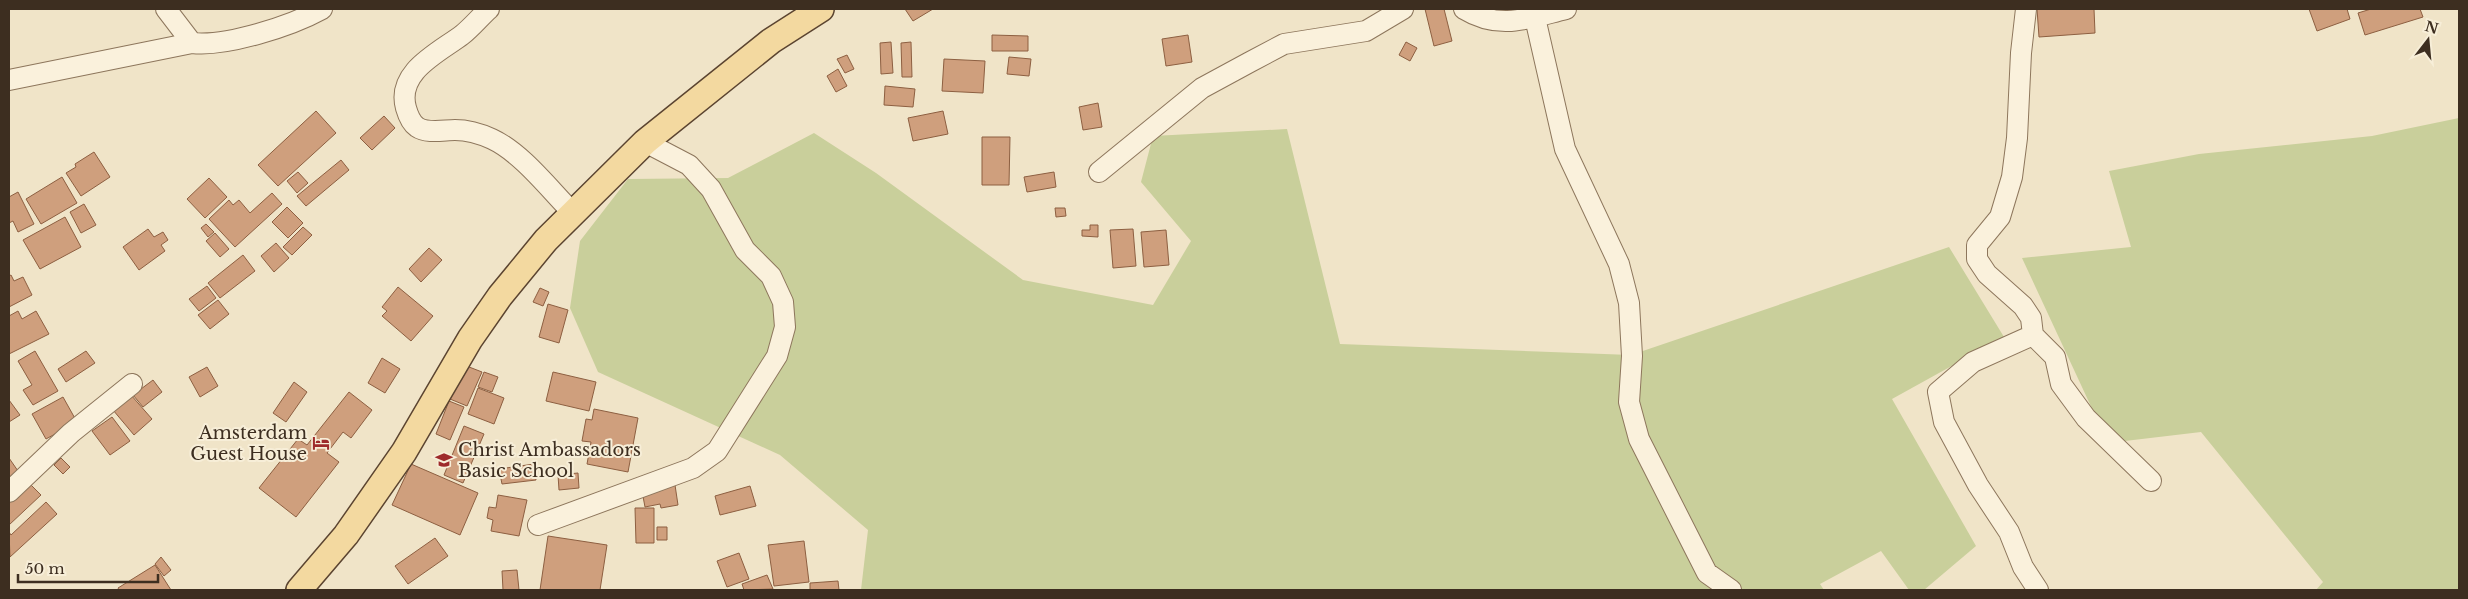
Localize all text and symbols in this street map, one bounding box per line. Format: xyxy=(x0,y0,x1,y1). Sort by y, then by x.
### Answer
north arrow xyxy=(2403,15,2453,65)
text: N xyxy=(2423,17,2440,38)
place label: Amsterdam Guest House xyxy=(190,422,307,465)
hotel icon: Amsterdam Guest House xyxy=(311,433,331,453)
place label: Christ Ambassadors Basic School xyxy=(458,439,641,482)
school or university icon: Christ Ambassadors Basic School xyxy=(434,450,454,470)
scale bar xyxy=(18,552,158,584)
text: 50 m xyxy=(25,559,65,578)

